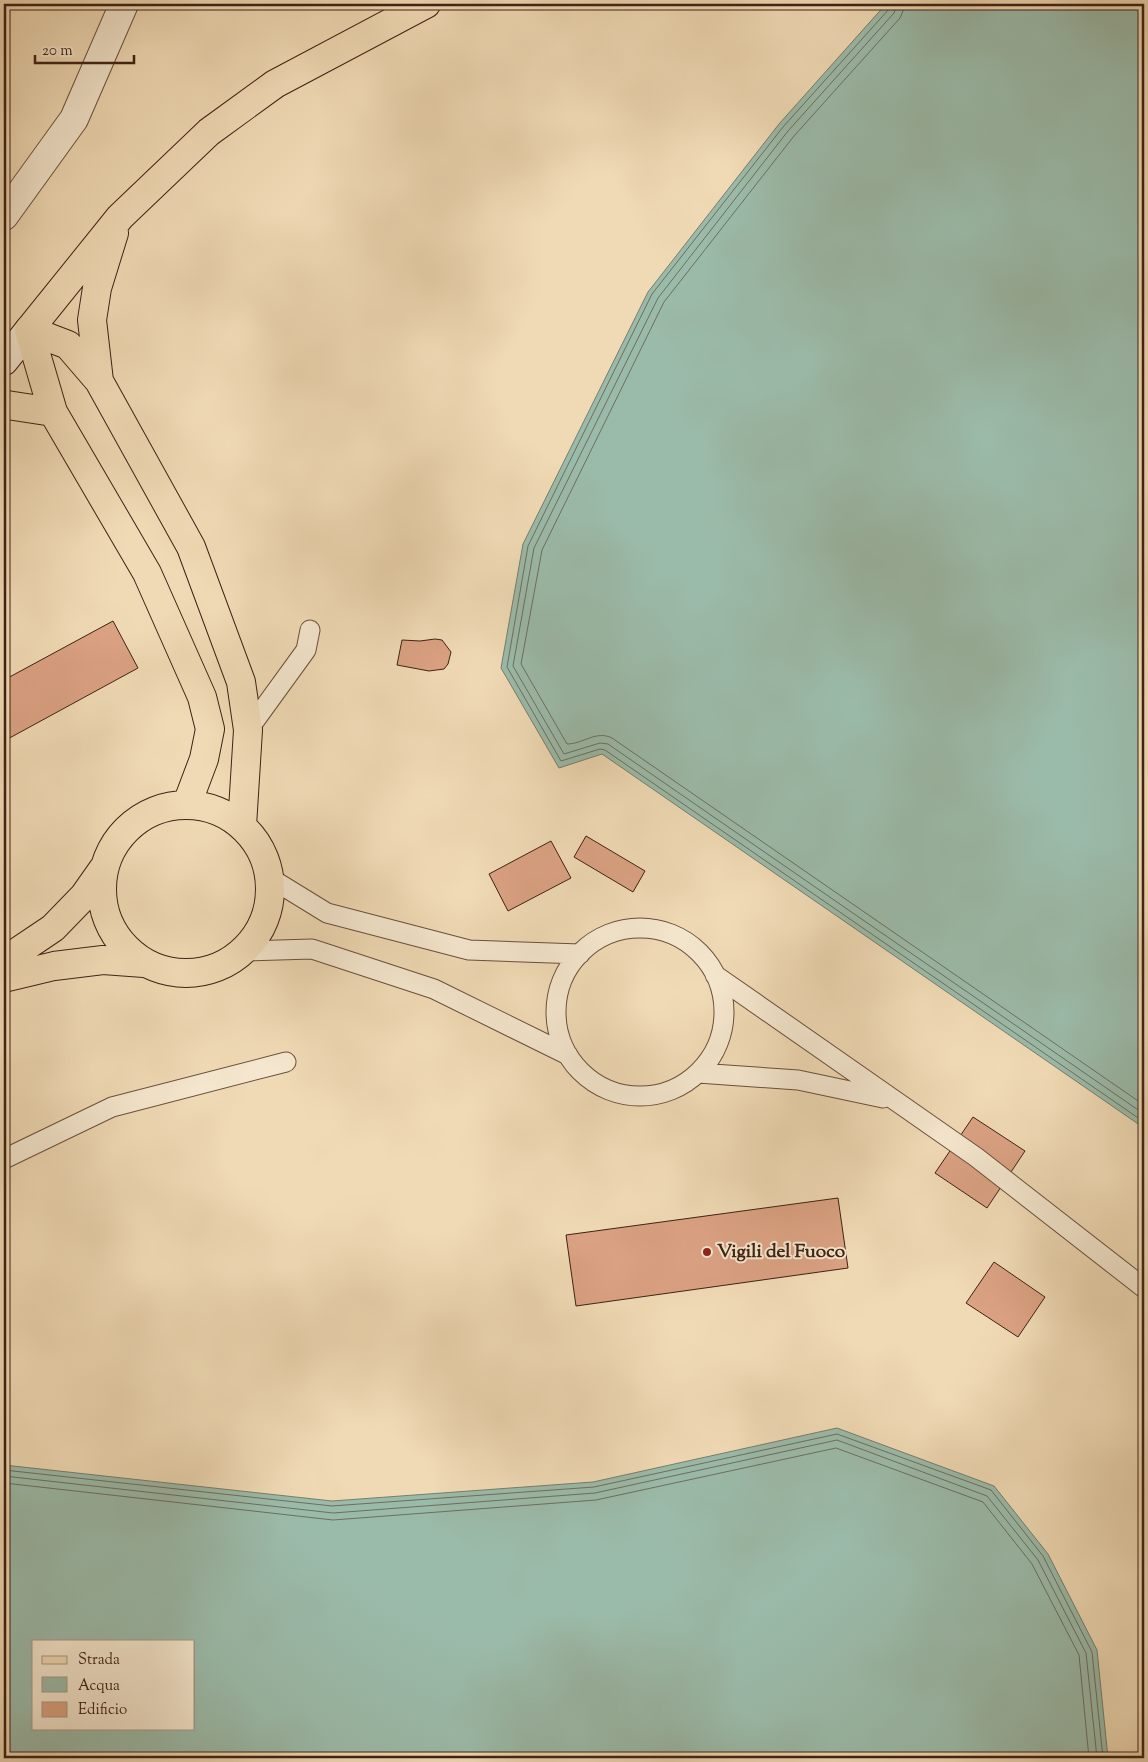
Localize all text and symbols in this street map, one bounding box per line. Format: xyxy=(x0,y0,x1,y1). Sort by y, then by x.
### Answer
scale bar xyxy=(35,32,134,64)
text: 20 m xyxy=(42,41,73,62)
place label: Vigili del Fuoco xyxy=(717,1239,846,1266)
marker: Vigili del Fuoco xyxy=(701,1246,713,1258)
legend xyxy=(32,1640,195,1730)
text: Strada xyxy=(78,1650,120,1671)
text: Acqua xyxy=(78,1676,120,1697)
text: Edificio xyxy=(78,1700,127,1721)

